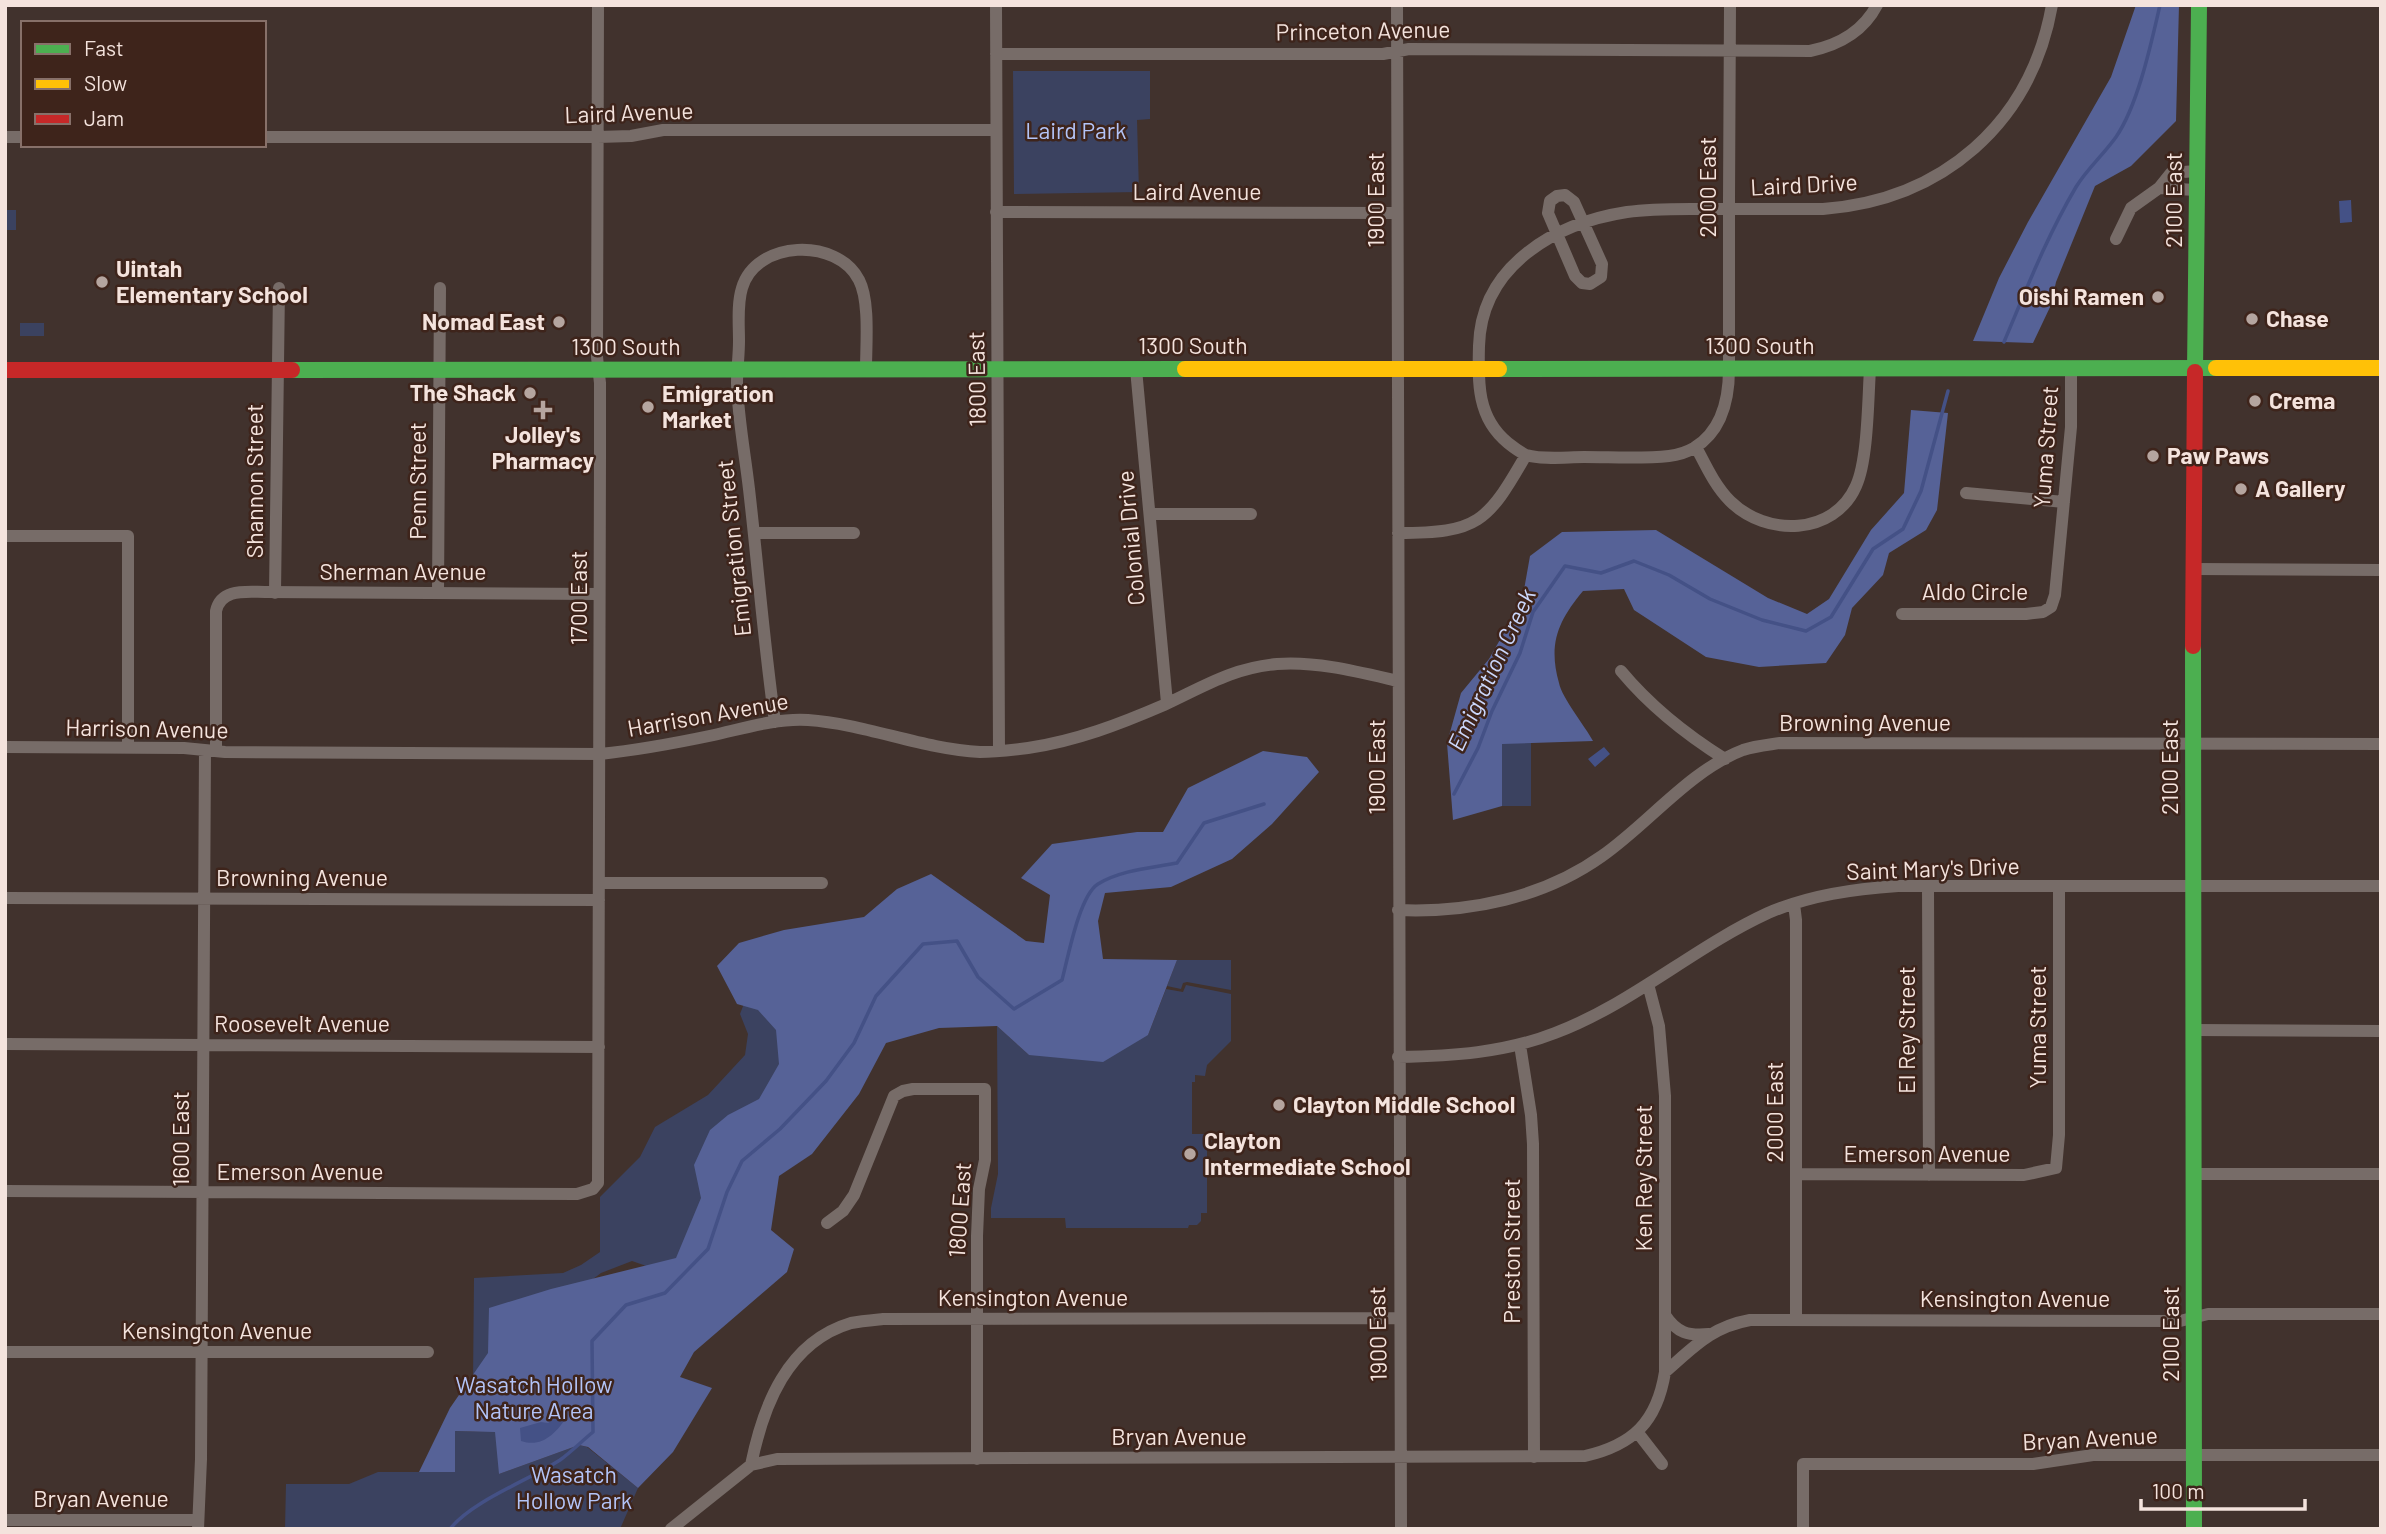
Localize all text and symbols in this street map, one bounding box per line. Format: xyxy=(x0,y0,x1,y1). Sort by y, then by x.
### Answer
street label: Princeton Avenue xyxy=(1275,14,1451,46)
legend xyxy=(21,21,266,147)
text: Fast xyxy=(84,35,124,60)
text: Slow xyxy=(84,70,127,95)
street label: Laird Avenue xyxy=(564,96,694,128)
text: Jam xyxy=(84,105,124,130)
park label: Laird Park xyxy=(1025,116,1127,144)
street label: 2000 East xyxy=(1693,137,1721,238)
street label: 1900 East xyxy=(1361,152,1389,248)
street label: 2100 East xyxy=(2159,152,2187,248)
street label: Laird Drive xyxy=(1750,167,1858,201)
street label: Laird Avenue xyxy=(1132,177,1262,205)
place label: Uintah Elementary School xyxy=(116,254,308,308)
marker: Uintah Elementary School xyxy=(94,274,110,290)
place label: Oishi Ramen xyxy=(2019,282,2144,310)
marker: Oishi Ramen xyxy=(2150,289,2166,305)
place label: Chase xyxy=(2266,304,2329,332)
place label: Nomad East xyxy=(422,307,545,335)
marker: Chase xyxy=(2244,311,2260,327)
marker: Nomad East xyxy=(551,314,567,330)
street label: 1800 East xyxy=(961,331,991,427)
street label: 1300 South xyxy=(1138,331,1248,359)
street label: 1300 South xyxy=(1705,331,1815,359)
street label: 1300 South xyxy=(571,332,681,360)
place label: The Shack xyxy=(410,378,516,406)
place label: Emigration Market xyxy=(662,379,774,433)
marker: The Shack xyxy=(522,385,538,401)
street label: Yuma Street xyxy=(2027,385,2063,509)
place label: Crema xyxy=(2269,386,2335,414)
marker: Crema xyxy=(2247,393,2263,409)
marker: Emigration Market xyxy=(640,399,656,415)
marker: Jolley's Pharmacy xyxy=(535,402,551,418)
street label: Shannon Street xyxy=(240,404,268,558)
place label: Jolley's Pharmacy xyxy=(492,420,595,474)
street label: Penn Street xyxy=(403,422,431,540)
place label: Paw Paws xyxy=(2167,441,2269,469)
marker: Paw Paws xyxy=(2145,448,2161,464)
street label: Emigration Street xyxy=(710,458,756,638)
street label: Colonial Drive xyxy=(1110,469,1150,607)
place label: A Gallery xyxy=(2255,474,2346,502)
marker: A Gallery xyxy=(2233,481,2249,497)
street label: 1700 East xyxy=(564,551,592,645)
street label: Sherman Avenue xyxy=(319,557,487,585)
street label: Aldo Circle xyxy=(1922,577,2028,605)
water label: Emigration Creek xyxy=(1440,583,1541,755)
street label: Harrison Avenue xyxy=(625,686,791,742)
street label: Browning Avenue xyxy=(1779,708,1951,736)
street label: Harrison Avenue xyxy=(65,713,229,743)
street label: 1900 East xyxy=(1362,719,1390,815)
street label: 2100 East xyxy=(2155,719,2183,815)
street label: Saint Mary's Drive xyxy=(1846,851,2020,885)
street label: Browning Avenue xyxy=(216,863,388,891)
street label: El Rey Street xyxy=(1892,966,1920,1094)
street label: Yuma Street xyxy=(2023,966,2051,1088)
street label: Roosevelt Avenue xyxy=(214,1009,390,1037)
street label: 2000 East xyxy=(1760,1062,1788,1163)
place label: Clayton Middle School xyxy=(1293,1090,1515,1118)
street label: 1600 East xyxy=(166,1091,194,1187)
marker: Clayton Middle School xyxy=(1271,1097,1287,1113)
street label: Ken Rey Street xyxy=(1629,1105,1657,1251)
place label: Clayton Intermediate School xyxy=(1204,1126,1411,1180)
street label: Emerson Avenue xyxy=(1843,1139,2011,1167)
marker: Clayton Intermediate School xyxy=(1182,1146,1198,1162)
street label: Emerson Avenue xyxy=(216,1157,384,1185)
street label: 1800 East xyxy=(942,1161,976,1259)
street label: Preston Street xyxy=(1497,1178,1525,1324)
street label: Kensington Avenue xyxy=(938,1283,1128,1311)
street label: Kensington Avenue xyxy=(1920,1284,2110,1312)
street label: 1900 East xyxy=(1362,1286,1392,1382)
street label: 2100 East xyxy=(2156,1286,2184,1382)
street label: Kensington Avenue xyxy=(122,1316,312,1344)
park label: Wasatch Hollow Nature Area xyxy=(455,1370,613,1424)
street label: Bryan Avenue xyxy=(2021,1420,2158,1456)
street label: Bryan Avenue xyxy=(1111,1422,1247,1450)
park label: Wasatch Hollow Park xyxy=(516,1460,632,1514)
scale bar xyxy=(2141,1468,2306,1512)
text: 100 m xyxy=(2152,1478,2205,1503)
street label: Bryan Avenue xyxy=(33,1484,169,1512)

